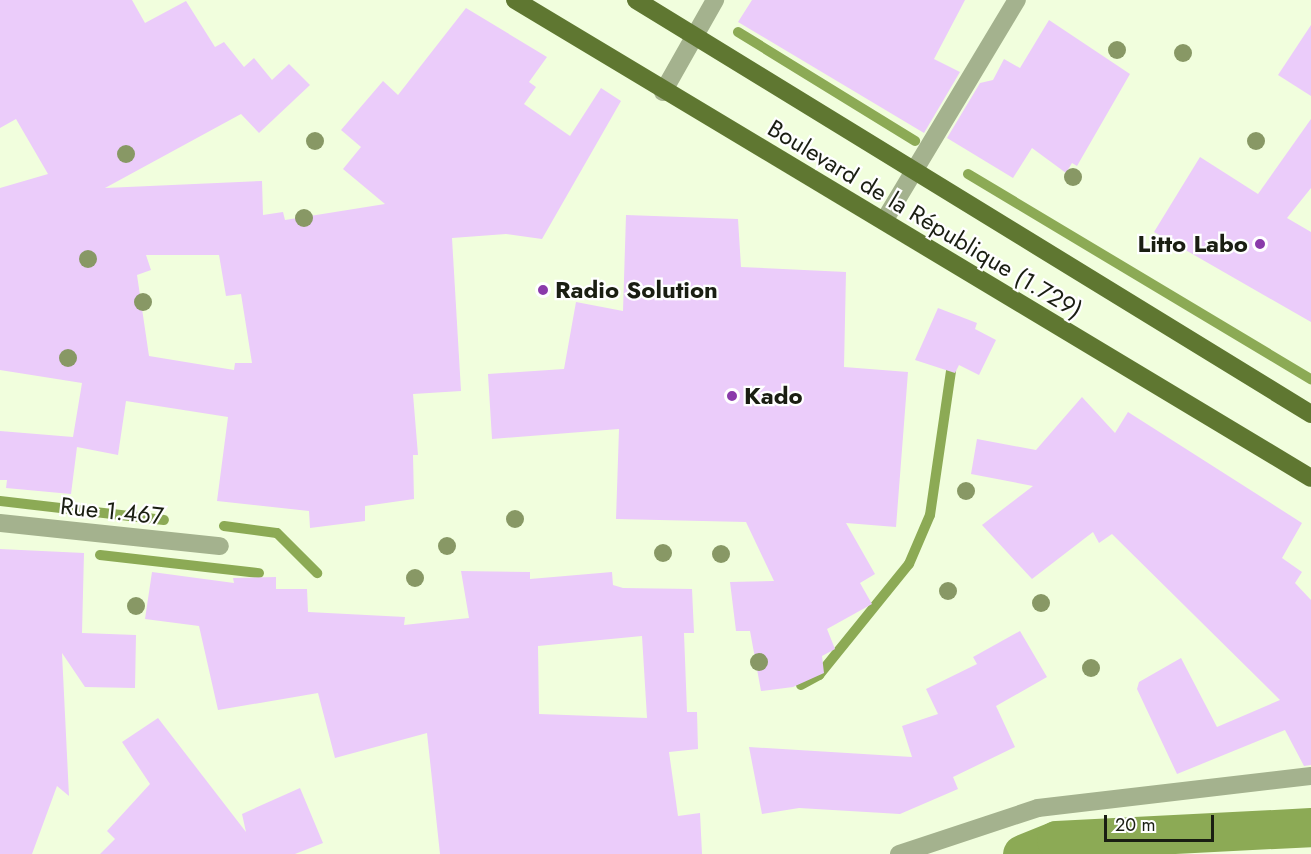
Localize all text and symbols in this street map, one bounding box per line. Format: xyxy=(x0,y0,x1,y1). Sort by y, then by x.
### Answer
street label: Boulevard de la République (1.729) xyxy=(763,114,1087,324)
place label: Litto Labo xyxy=(1138,230,1248,258)
marker: Litto Labo xyxy=(1253,237,1267,251)
place label: Radio Solution xyxy=(555,276,718,304)
marker: Radio Solution xyxy=(536,283,550,297)
place label: Kado xyxy=(744,382,803,410)
marker: Kado xyxy=(725,389,739,403)
street label: Rue 1.467 xyxy=(59,491,165,531)
scale bar xyxy=(1107,803,1216,841)
text: 20 m xyxy=(1115,812,1155,838)

